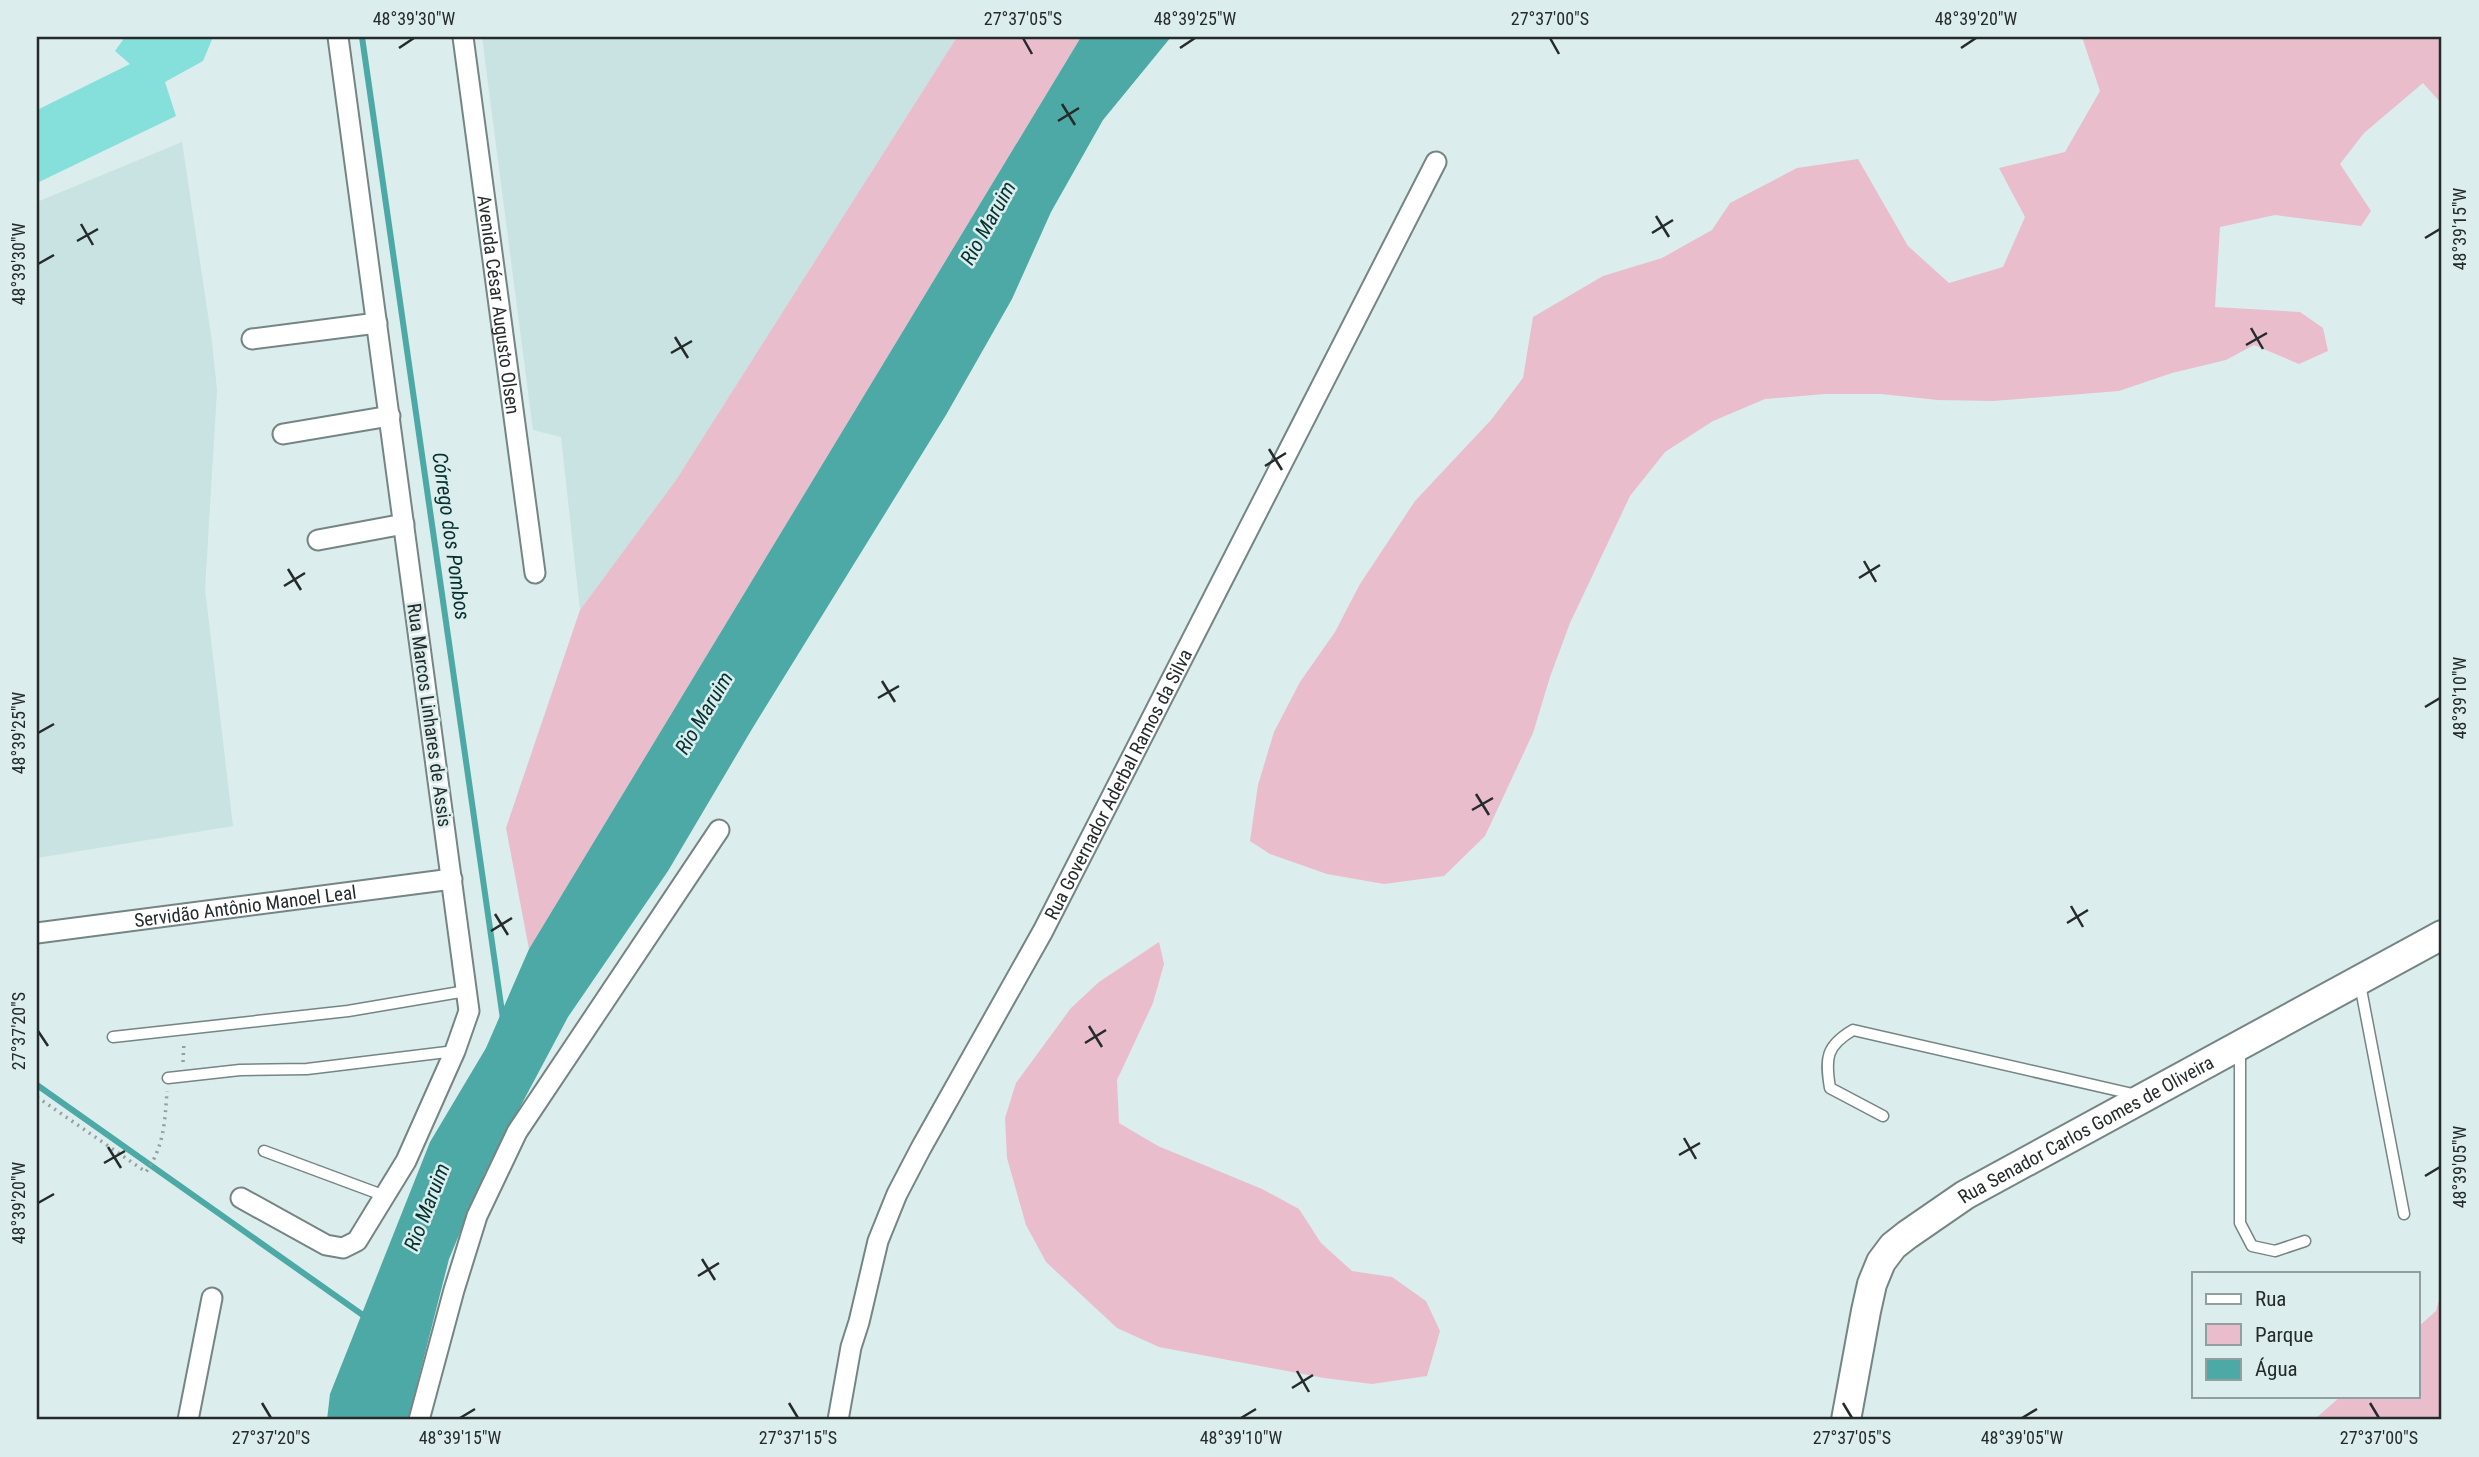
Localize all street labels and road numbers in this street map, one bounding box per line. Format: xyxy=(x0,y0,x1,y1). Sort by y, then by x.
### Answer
street label: Avenida César Augusto Olsen xyxy=(472,194,525,416)
street label: Rua Marcos Linhares de Assis xyxy=(402,602,457,828)
street label: Rua Governador Aderbal Ramos da Silva xyxy=(1040,645,1197,924)
street label: Servidão Antônio Manoel Leal xyxy=(133,881,358,932)
street label: Rua Senador Carlos Gomes de Oliveira xyxy=(1954,1051,2218,1208)

